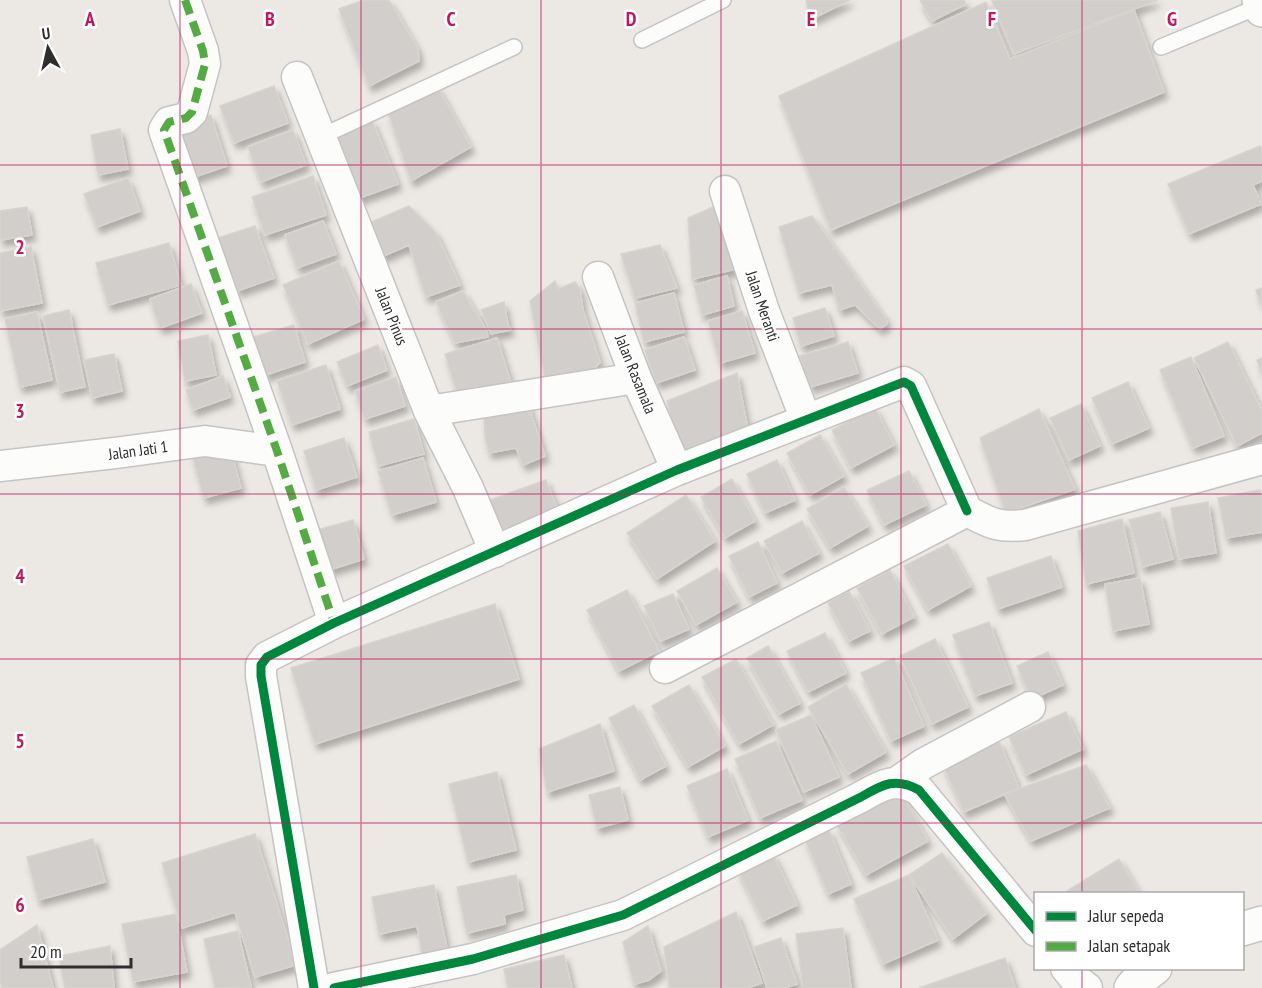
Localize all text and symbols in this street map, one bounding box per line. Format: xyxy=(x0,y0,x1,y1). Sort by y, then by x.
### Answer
text: A xyxy=(84,6,96,32)
text: B xyxy=(265,6,275,32)
text: C xyxy=(446,6,456,32)
text: D xyxy=(626,6,637,32)
text: E xyxy=(807,6,815,32)
text: F xyxy=(988,6,996,32)
text: G xyxy=(1167,6,1177,32)
north arrow xyxy=(18,18,78,78)
text: U xyxy=(40,23,51,44)
text: 2 xyxy=(15,234,25,260)
street label: Jalan Meranti xyxy=(741,267,784,344)
street label: Jalan Pinus xyxy=(371,283,413,348)
street label: Jalan Rasamala xyxy=(611,331,661,417)
text: 3 xyxy=(15,398,25,424)
street label: Jalan Jati 1 xyxy=(106,436,169,464)
text: 4 xyxy=(15,563,25,589)
text: 5 xyxy=(15,728,25,754)
text: 6 xyxy=(15,892,25,918)
legend xyxy=(1034,892,1244,970)
text: Jalur sepeda xyxy=(1087,904,1164,927)
scale bar xyxy=(21,931,130,969)
text: Jalan setapak xyxy=(1087,934,1170,957)
text: 20 m xyxy=(30,940,62,963)

